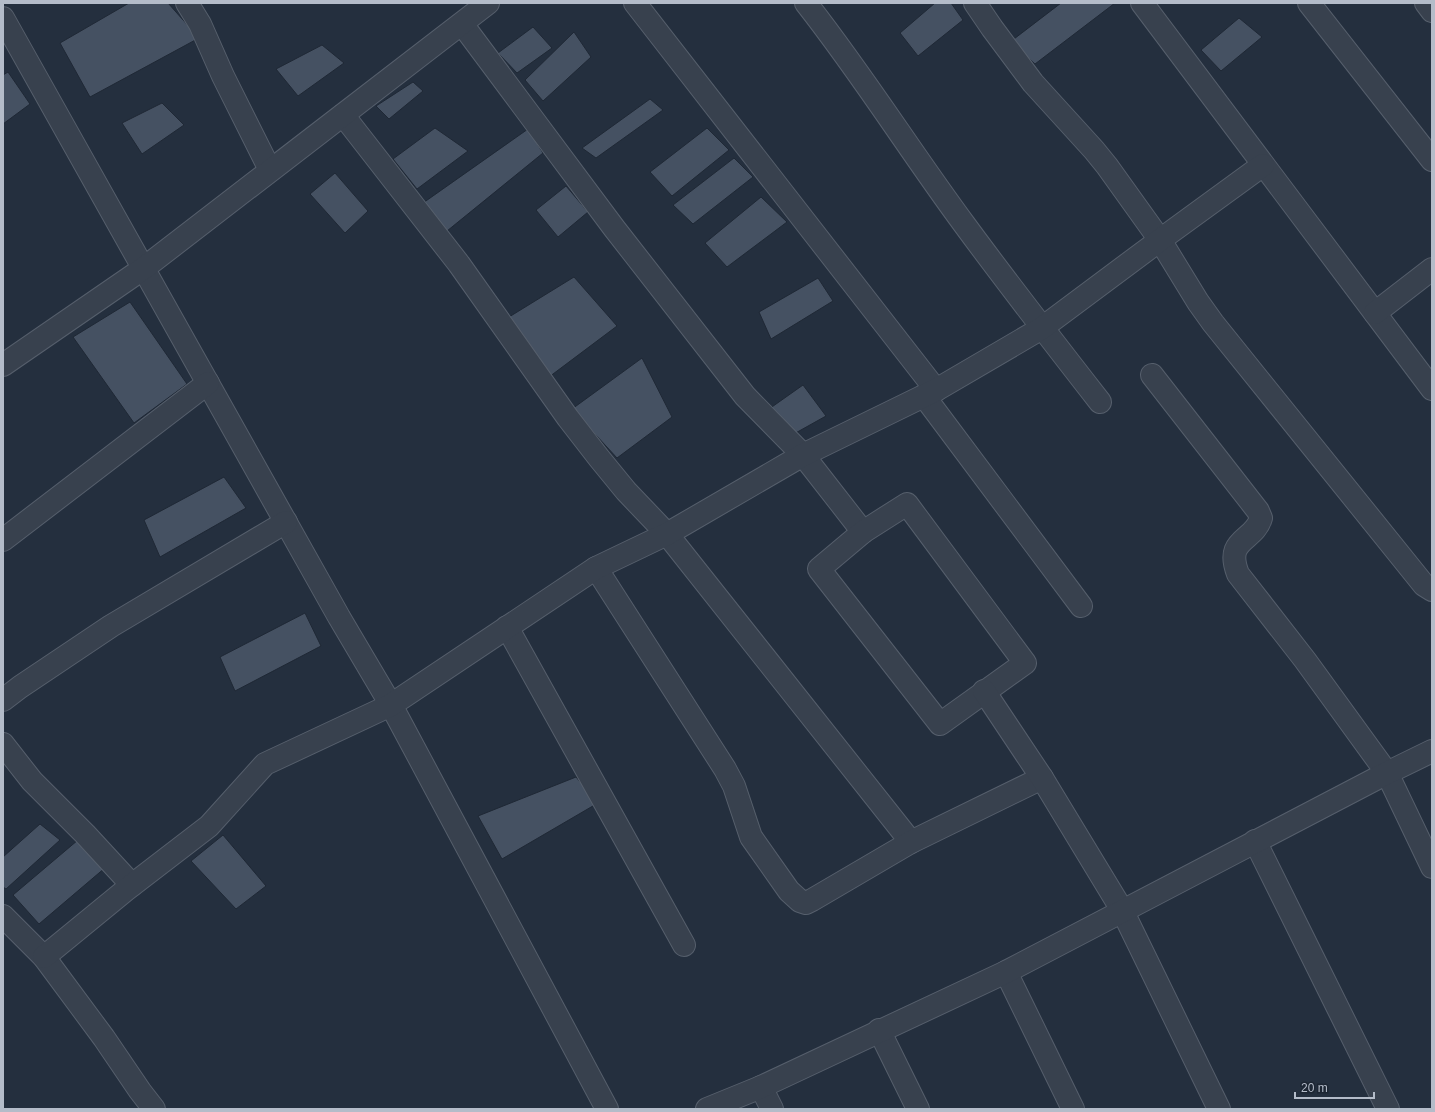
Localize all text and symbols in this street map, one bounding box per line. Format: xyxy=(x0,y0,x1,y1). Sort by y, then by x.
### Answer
scale bar xyxy=(1295,1074,1374,1100)
text: 20 m xyxy=(1301,1081,1328,1095)

